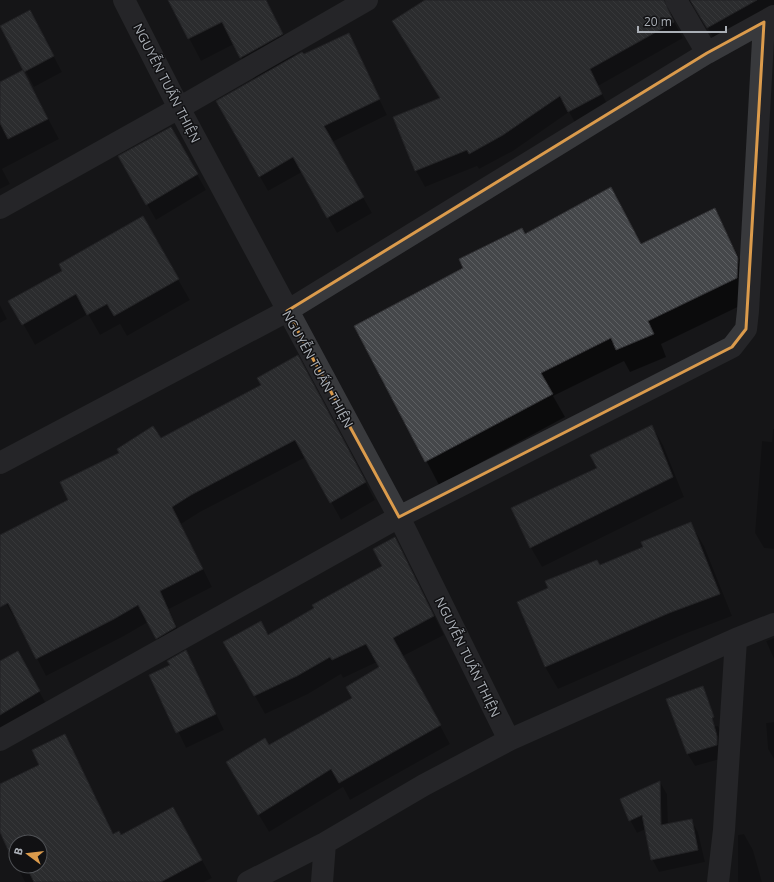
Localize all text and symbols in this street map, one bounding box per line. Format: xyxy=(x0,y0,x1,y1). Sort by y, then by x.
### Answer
scale bar xyxy=(638,8,726,34)
text: 20 m xyxy=(644,13,672,30)
street label: NGUYỄN TUẤN THIỆN xyxy=(129,20,205,146)
street label: NGUYỄN TUẤN THIỆN xyxy=(278,307,358,431)
street label: NGUYỄN TUẤN THIỆN xyxy=(431,594,505,720)
north arrow xyxy=(8,834,48,874)
text: B xyxy=(10,846,26,857)

